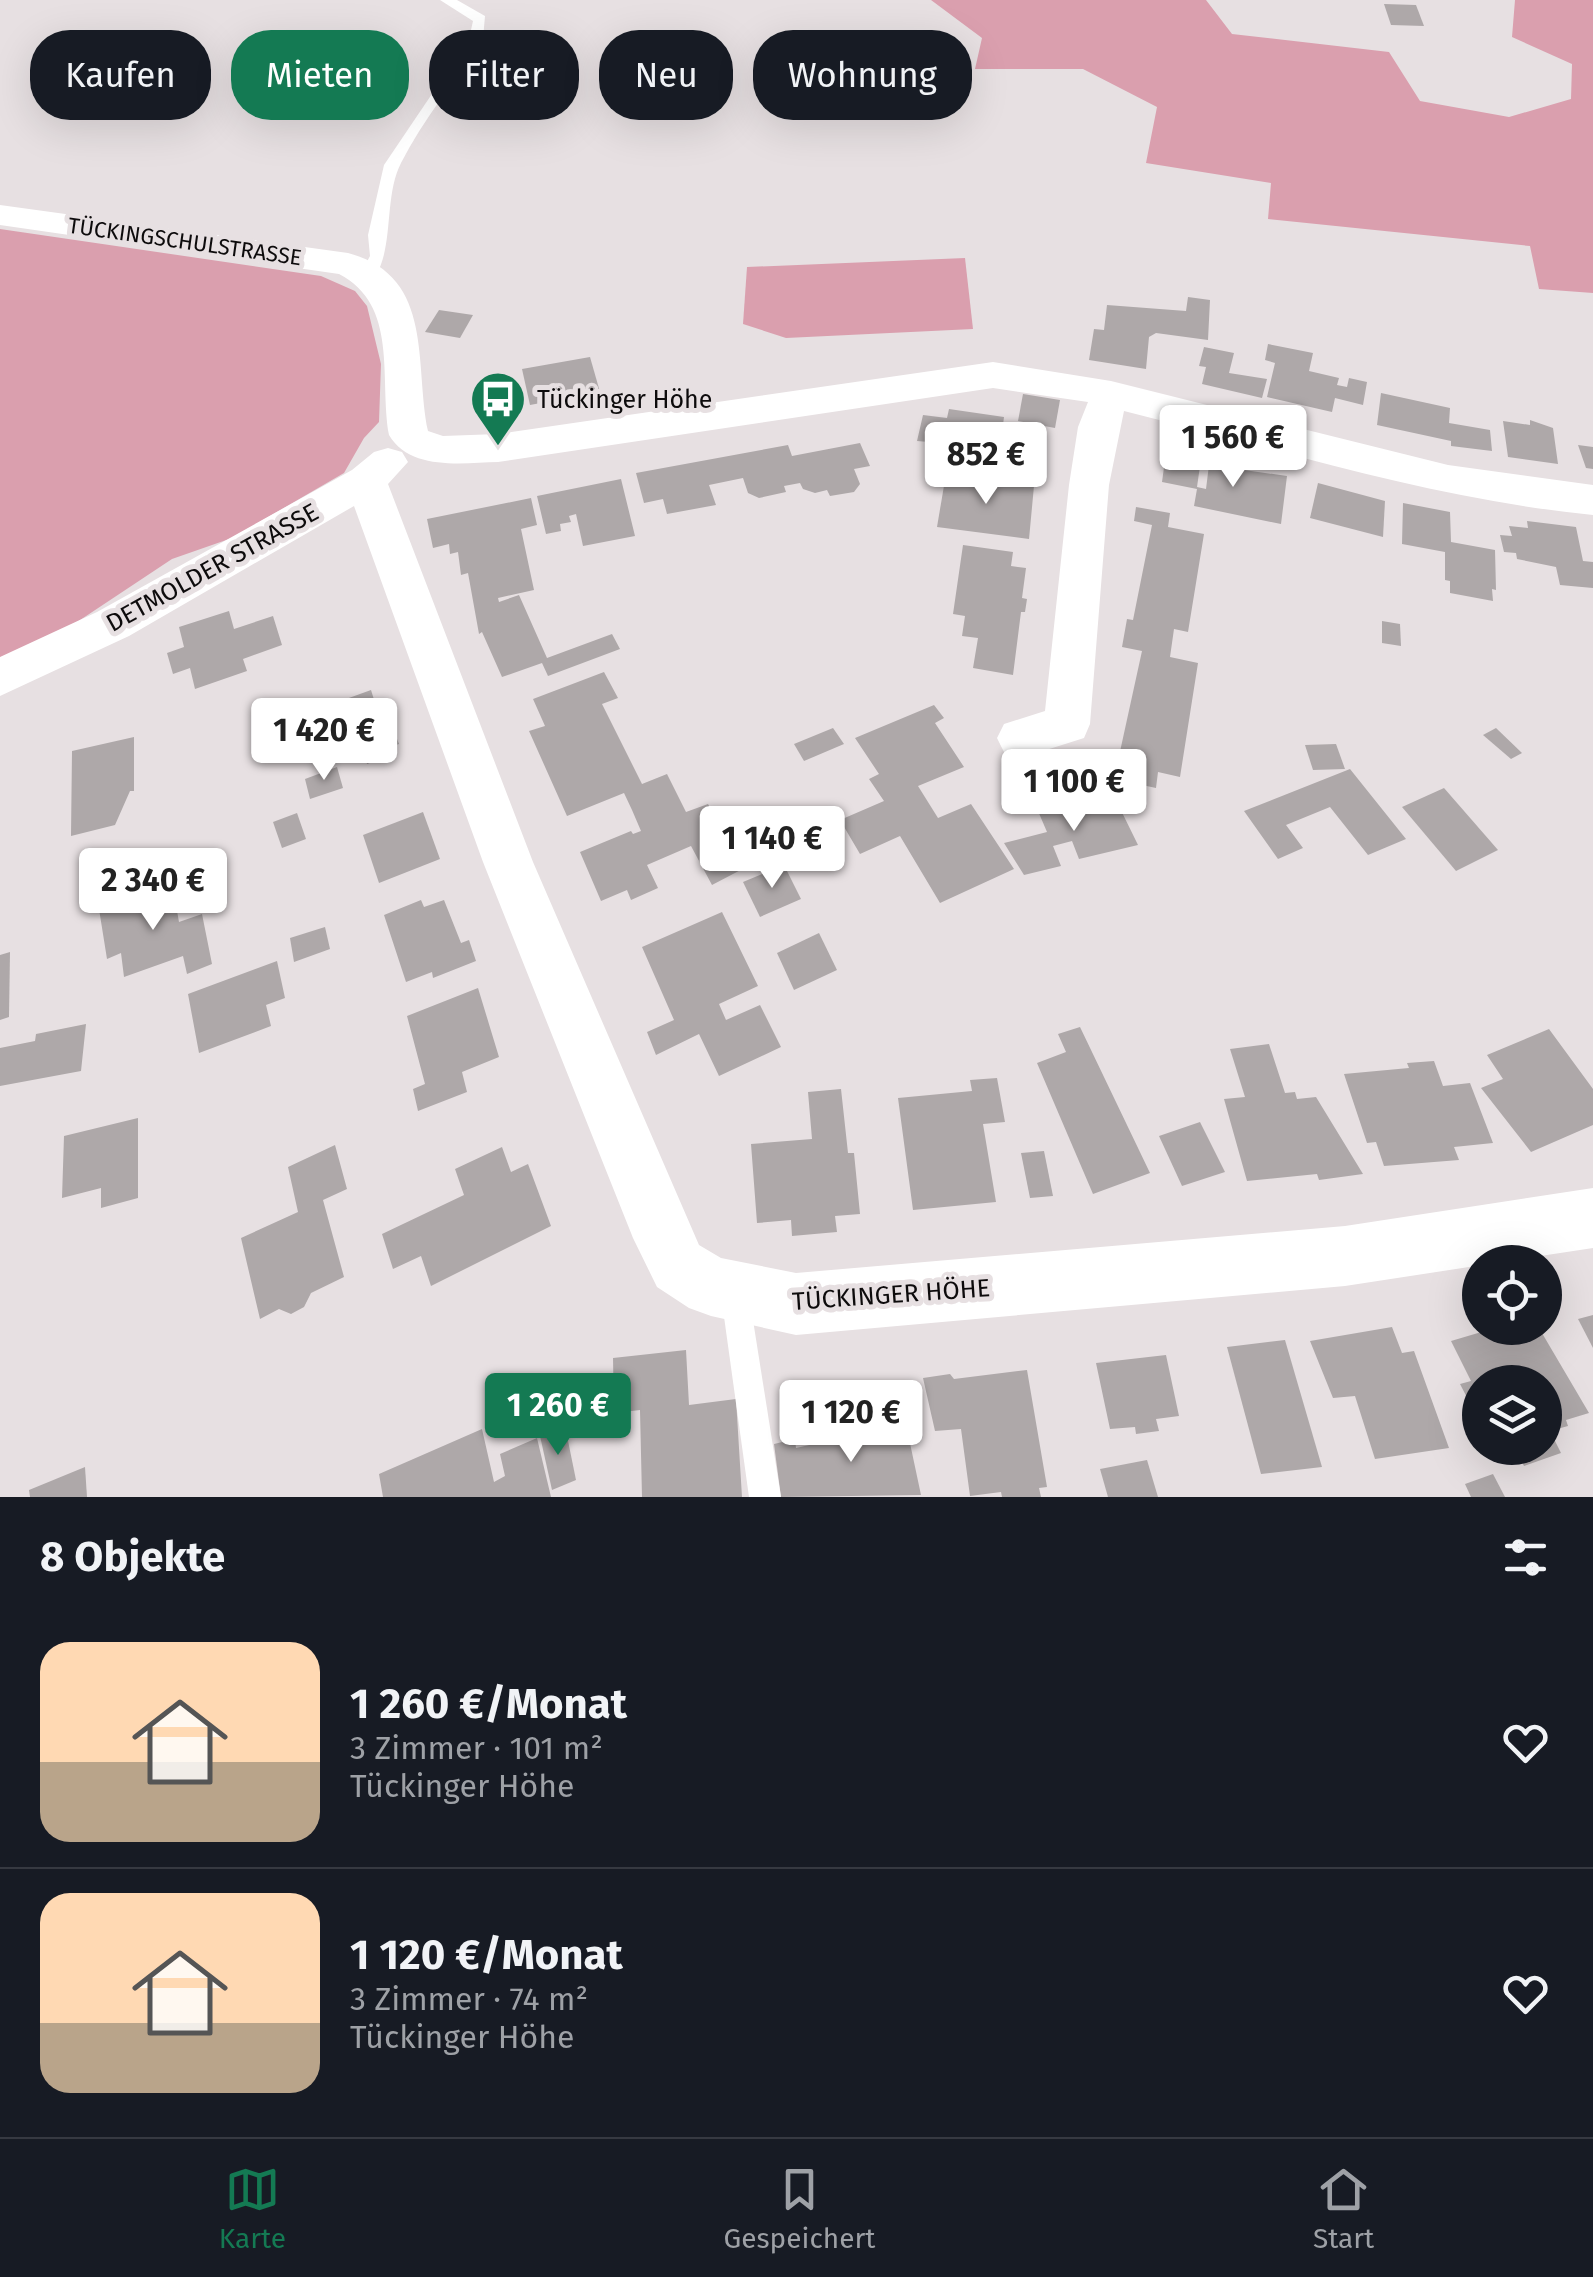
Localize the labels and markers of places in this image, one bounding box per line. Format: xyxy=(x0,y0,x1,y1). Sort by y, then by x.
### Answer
bus stop icon: Tückinger Höhe xyxy=(468,369,528,448)
place label: Tückinger Höhe xyxy=(537,385,712,415)
pin: 1 560 € xyxy=(1141,405,1325,490)
pin: 852 € xyxy=(916,422,1056,507)
pin: 1 420 € xyxy=(232,698,416,783)
pin: 1 100 € xyxy=(982,749,1166,834)
pin: 1 140 € xyxy=(680,806,864,891)
pin: 2 340 € xyxy=(61,848,245,933)
pin: 1 260 € xyxy=(466,1373,650,1458)
pin: 1 120 € xyxy=(759,1380,943,1465)

